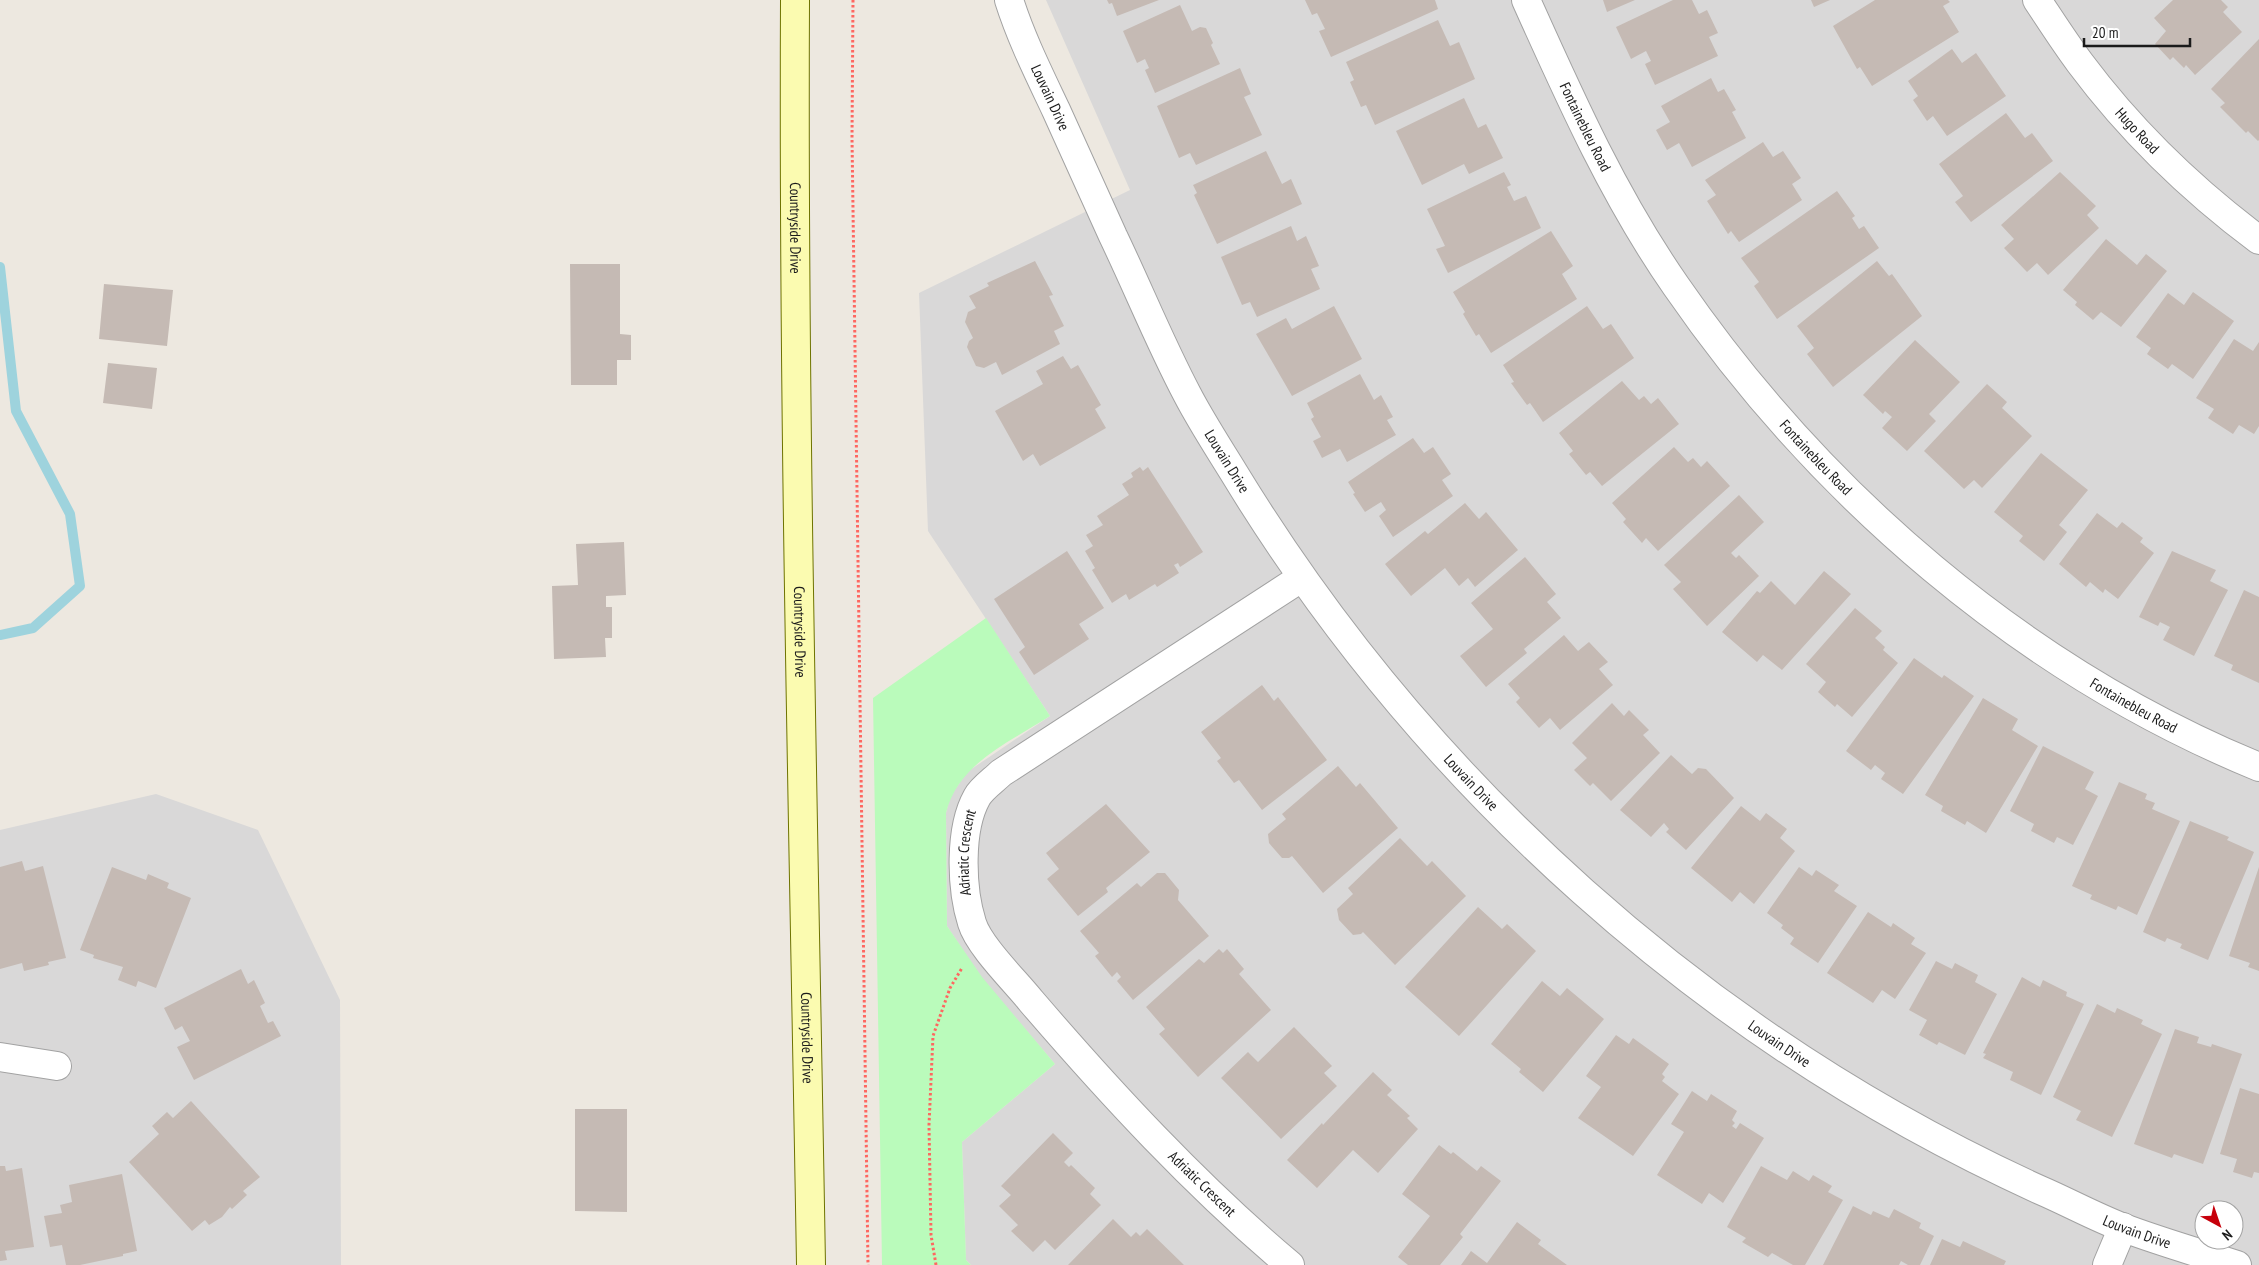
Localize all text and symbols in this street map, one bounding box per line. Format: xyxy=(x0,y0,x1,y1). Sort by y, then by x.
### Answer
scale bar xyxy=(2084,15,2190,47)
text: 20 m xyxy=(2092,23,2118,42)
street label: Louvain Drive xyxy=(1027,61,1074,133)
street label: Fontainebleu Road xyxy=(1556,79,1615,175)
street label: Hugo Road xyxy=(2111,103,2164,158)
street label: Countryside Drive xyxy=(786,182,805,274)
street label: Fontainebleu Road xyxy=(1776,416,1856,499)
street label: Louvain Drive xyxy=(1201,426,1254,496)
street label: Countryside Drive xyxy=(790,586,810,678)
street label: Fontainebleu Road xyxy=(2087,673,2181,737)
street label: Louvain Drive xyxy=(1440,750,1503,814)
street label: Adriatic Crescent xyxy=(954,806,980,897)
street label: Countryside Drive xyxy=(797,992,818,1084)
street label: Louvain Drive xyxy=(1745,1016,1814,1071)
street label: Adriatic Crescent xyxy=(1165,1147,1240,1221)
north arrow xyxy=(2194,1200,2244,1250)
street label: Louvain Drive xyxy=(2100,1211,2173,1253)
text: N xyxy=(2219,1226,2236,1244)

